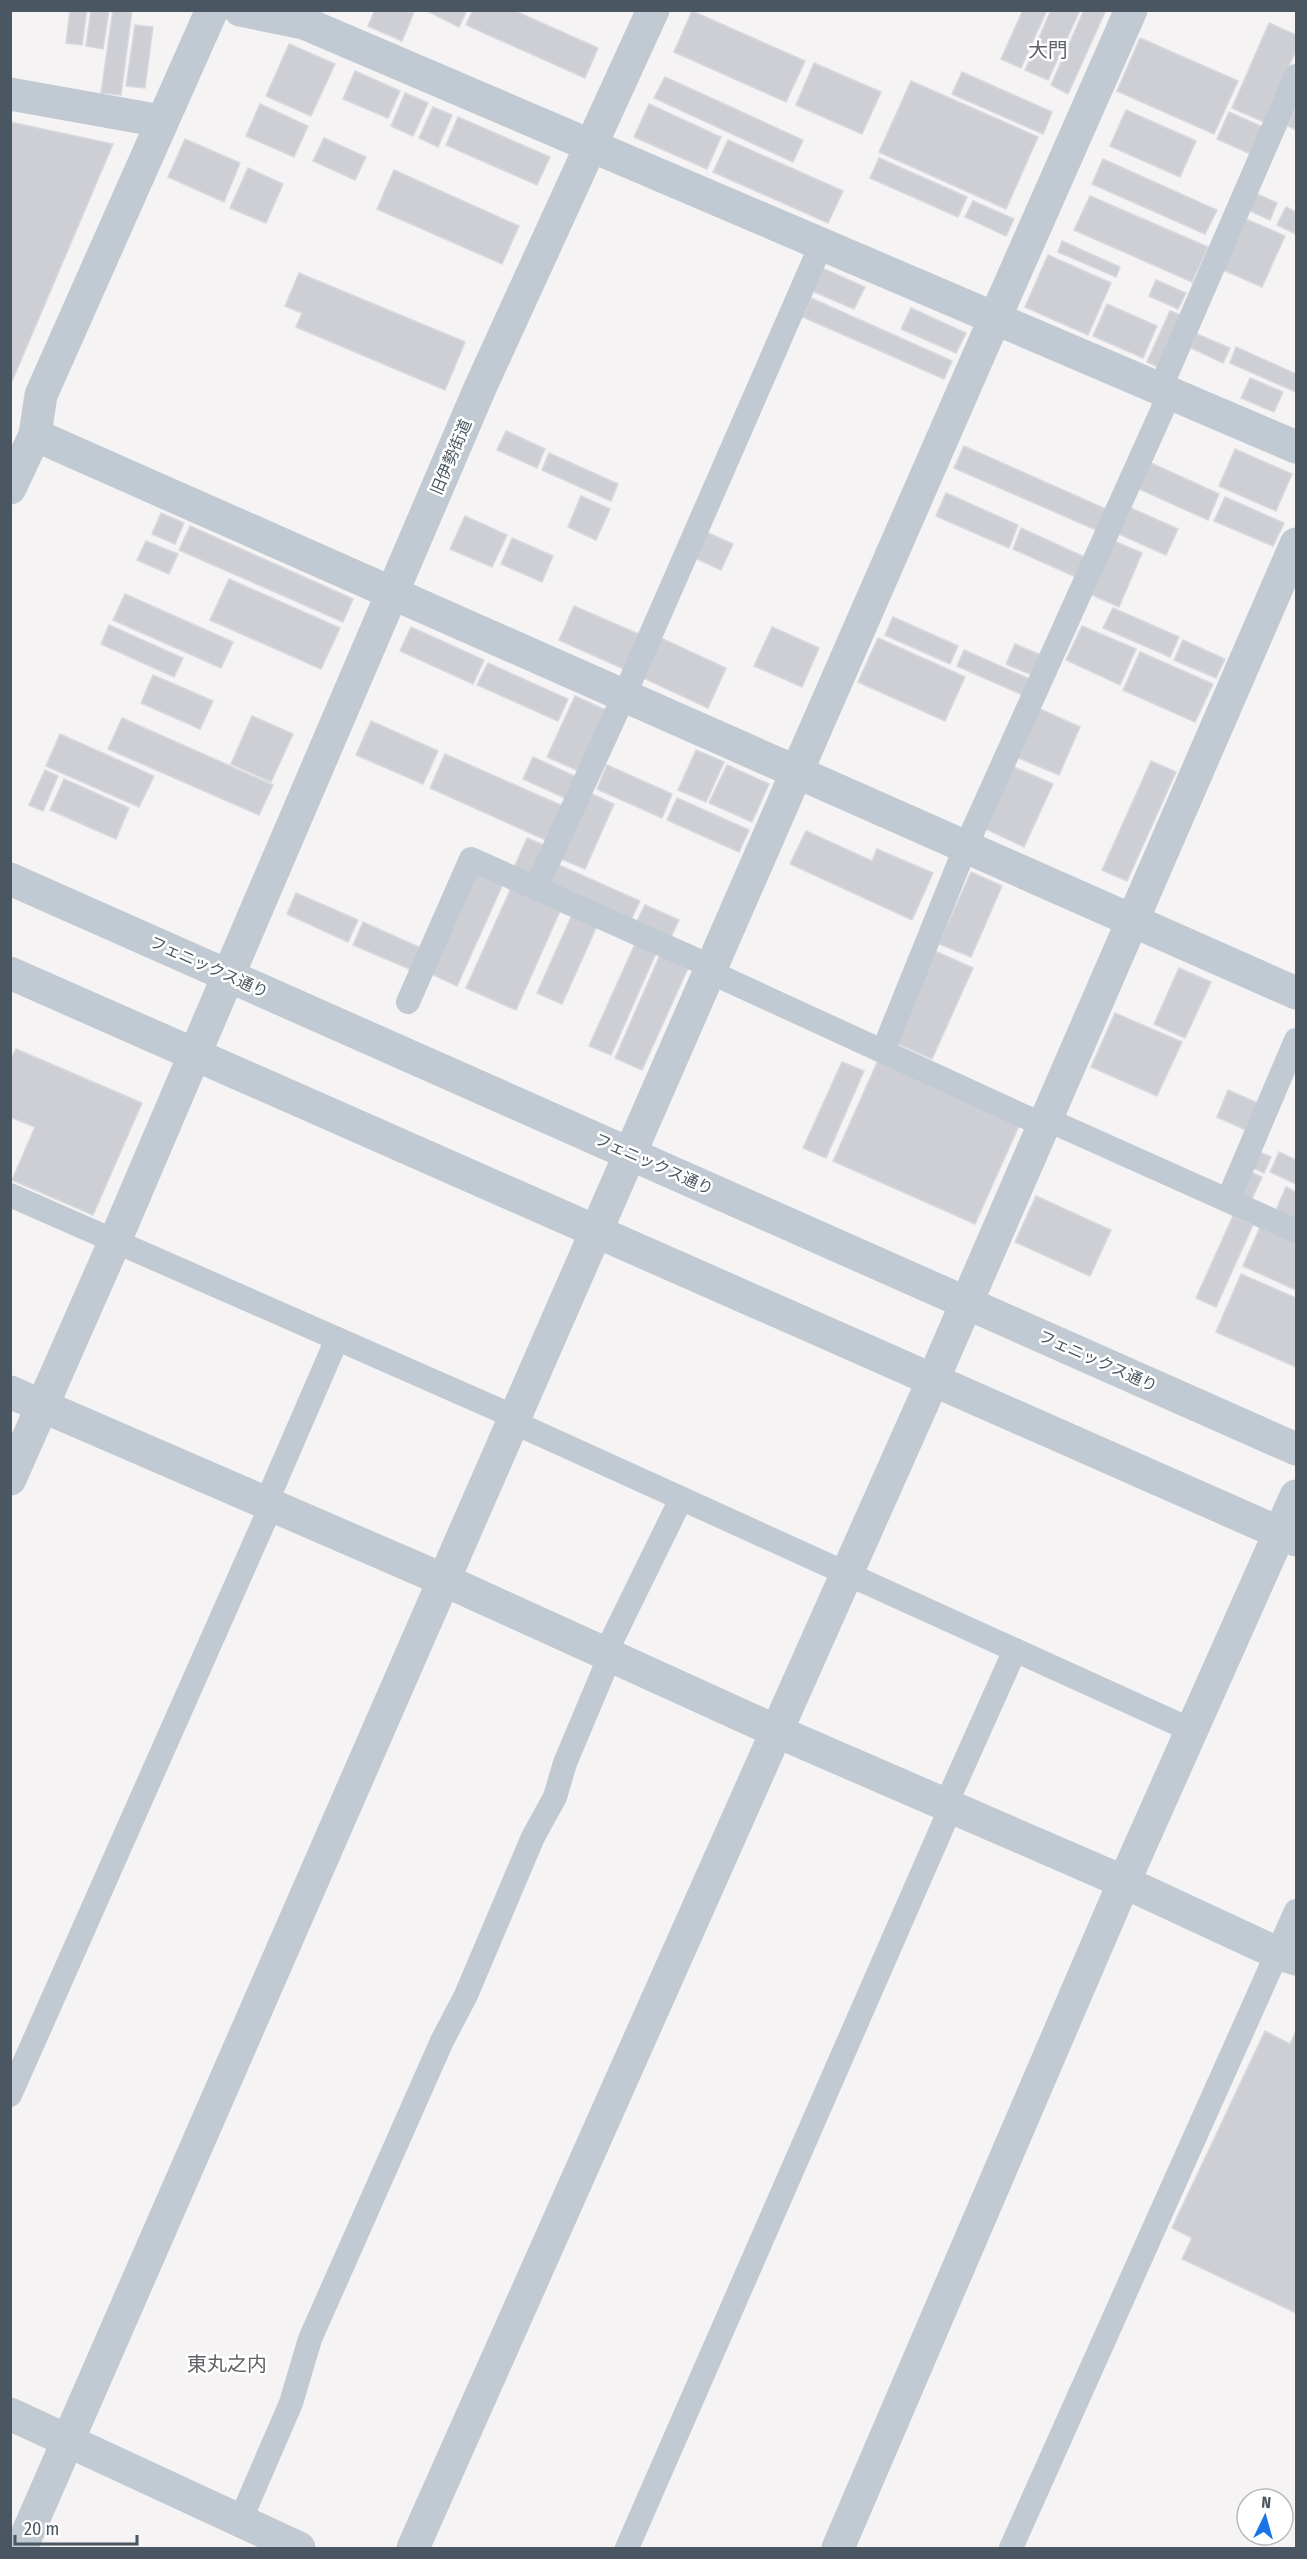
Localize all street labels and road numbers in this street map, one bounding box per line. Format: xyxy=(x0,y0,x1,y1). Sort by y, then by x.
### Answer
street label: 旧伊勢街道 xyxy=(427,416,475,498)
street label: フェニックス通り xyxy=(147,932,271,1002)
street label: フェニックス通り xyxy=(592,1129,716,1199)
street label: フェニックス通り xyxy=(1036,1326,1160,1396)

